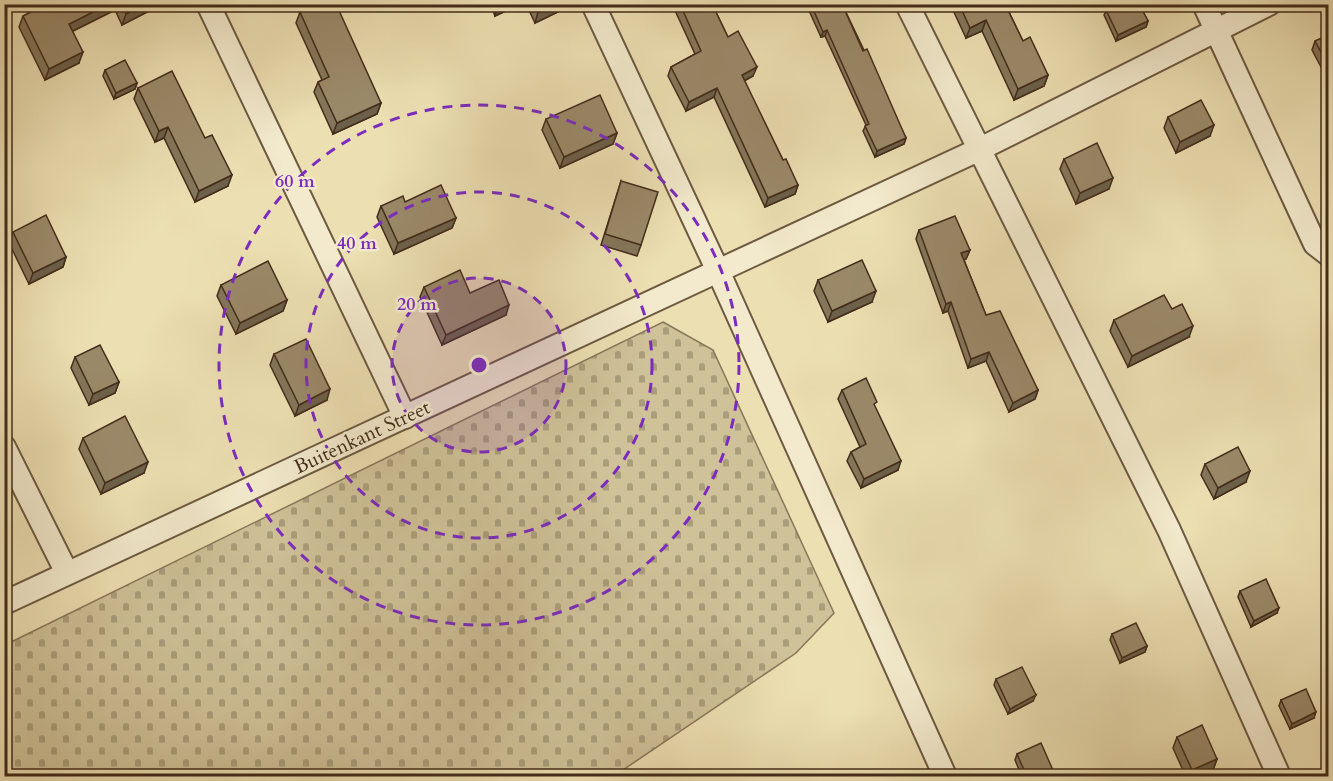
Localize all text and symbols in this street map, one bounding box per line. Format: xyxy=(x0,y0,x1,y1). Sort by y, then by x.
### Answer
text: 60 m xyxy=(275,169,315,194)
text: 40 m xyxy=(337,231,377,256)
text: 20 m xyxy=(397,292,437,317)
centre of rings xyxy=(469,355,489,375)
street label: Buitenkant Street xyxy=(289,393,435,480)

